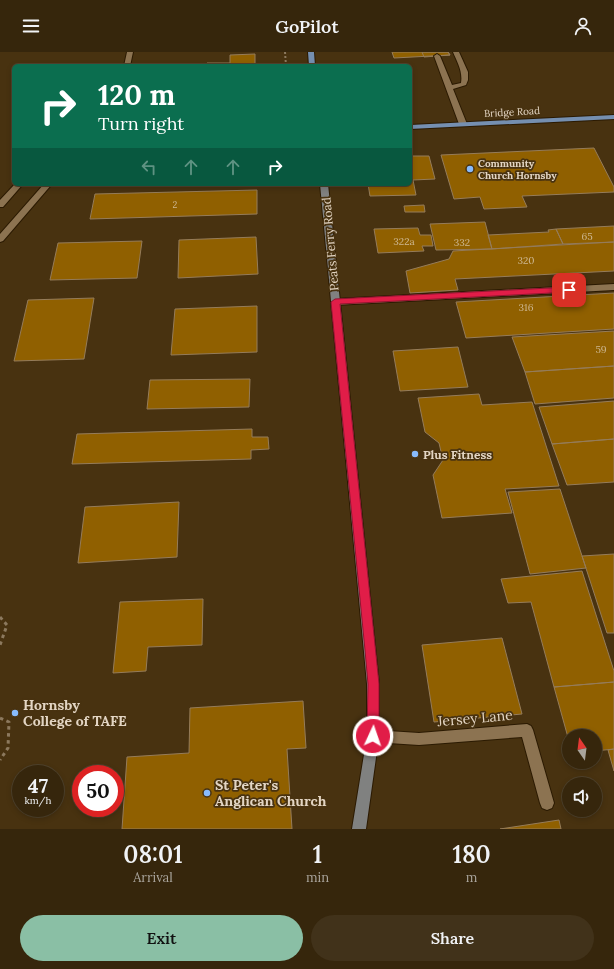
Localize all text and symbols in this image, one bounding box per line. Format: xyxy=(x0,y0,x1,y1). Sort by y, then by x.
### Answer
icon: menu xyxy=(20,15,42,37)
text: GoPilot xyxy=(275,15,339,38)
icon: person xyxy=(572,15,594,37)
text: 120 m xyxy=(98,77,175,113)
icon: right xyxy=(32,80,84,132)
street label: Bridge Road xyxy=(484,104,540,120)
text: Turn right xyxy=(98,112,184,135)
icon: left xyxy=(138,156,160,178)
icon: ahead xyxy=(180,156,202,178)
icon: ahead xyxy=(222,156,244,178)
icon: right xyxy=(264,156,286,178)
place label: Community Church Hornsby xyxy=(478,157,557,182)
marker: Community Church Hornsby xyxy=(465,164,475,174)
street label: Peats Ferry Road xyxy=(318,197,342,291)
house number: 2 xyxy=(173,199,178,210)
house number: 65 xyxy=(581,230,593,243)
house number: 322a xyxy=(393,235,415,248)
house number: 332 xyxy=(454,236,470,249)
house number: 320 xyxy=(517,254,535,267)
pin xyxy=(552,273,586,307)
icon: arrive xyxy=(558,279,580,301)
house number: 316 xyxy=(519,301,534,314)
house number: 59 xyxy=(595,343,607,356)
place label: Plus Fitness xyxy=(423,447,492,462)
marker: Plus Fitness xyxy=(410,449,420,459)
place label: Hornsby College of TAFE xyxy=(23,696,127,730)
street label: Jersey Lane xyxy=(436,706,514,730)
marker: Hornsby College of TAFE xyxy=(10,708,20,718)
position arrow xyxy=(352,715,394,757)
north arrow xyxy=(562,729,602,769)
map controls xyxy=(562,729,602,817)
speed limit sign: 50 xyxy=(72,765,124,817)
text: 47 xyxy=(28,773,48,798)
place label: St Peter's Anglican Church xyxy=(215,776,327,810)
button: sound xyxy=(562,777,602,817)
marker: St Peter's Anglican Church xyxy=(202,788,212,798)
text: km/h xyxy=(24,794,52,807)
text: 08:01 xyxy=(123,839,183,870)
text: 1 xyxy=(313,839,322,870)
text: 180 xyxy=(452,839,491,870)
text: Arrival xyxy=(133,869,173,886)
text: min xyxy=(306,869,329,886)
text: m xyxy=(466,869,477,886)
button: Exit xyxy=(20,915,303,961)
button: Share xyxy=(311,915,594,961)

